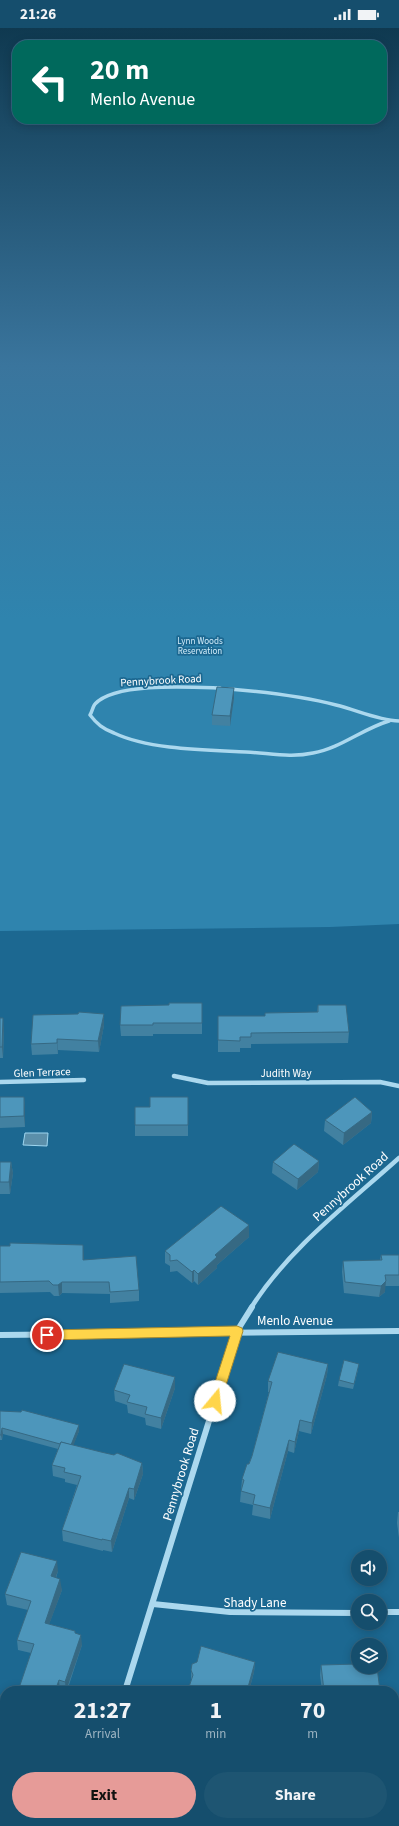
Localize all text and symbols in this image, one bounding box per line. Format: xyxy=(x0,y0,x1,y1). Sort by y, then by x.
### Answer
text: 21:26 xyxy=(20,4,56,25)
text: 20 m xyxy=(90,50,149,90)
icon: left xyxy=(24,56,76,108)
text: Menlo Avenue xyxy=(90,87,195,112)
park label: Lynn Woods Reservation xyxy=(177,635,223,658)
street label: Pennybrook Road xyxy=(120,671,202,690)
street label: Glen Terrace xyxy=(13,1064,71,1081)
street label: Judith Way xyxy=(260,1066,312,1081)
street label: Pennybrook Road xyxy=(309,1148,393,1226)
street label: Menlo Avenue xyxy=(257,1312,333,1330)
pin xyxy=(30,1318,64,1352)
icon: arrive xyxy=(36,1324,58,1346)
position arrow xyxy=(194,1380,236,1422)
street label: Pennybrook Road xyxy=(158,1426,204,1523)
map controls xyxy=(351,1550,387,1674)
button: sound xyxy=(351,1550,387,1586)
street label: Shady Lane xyxy=(224,1594,286,1612)
button: search xyxy=(351,1594,387,1630)
button: layers xyxy=(351,1638,387,1674)
text: 21:27 xyxy=(74,1693,132,1728)
text: 1 xyxy=(209,1693,222,1728)
text: 70 xyxy=(300,1693,325,1728)
text: Arrival xyxy=(85,1725,120,1743)
text: min xyxy=(205,1725,226,1743)
text: m xyxy=(307,1725,318,1743)
button: Exit xyxy=(12,1772,196,1818)
button: Share xyxy=(204,1772,387,1818)

